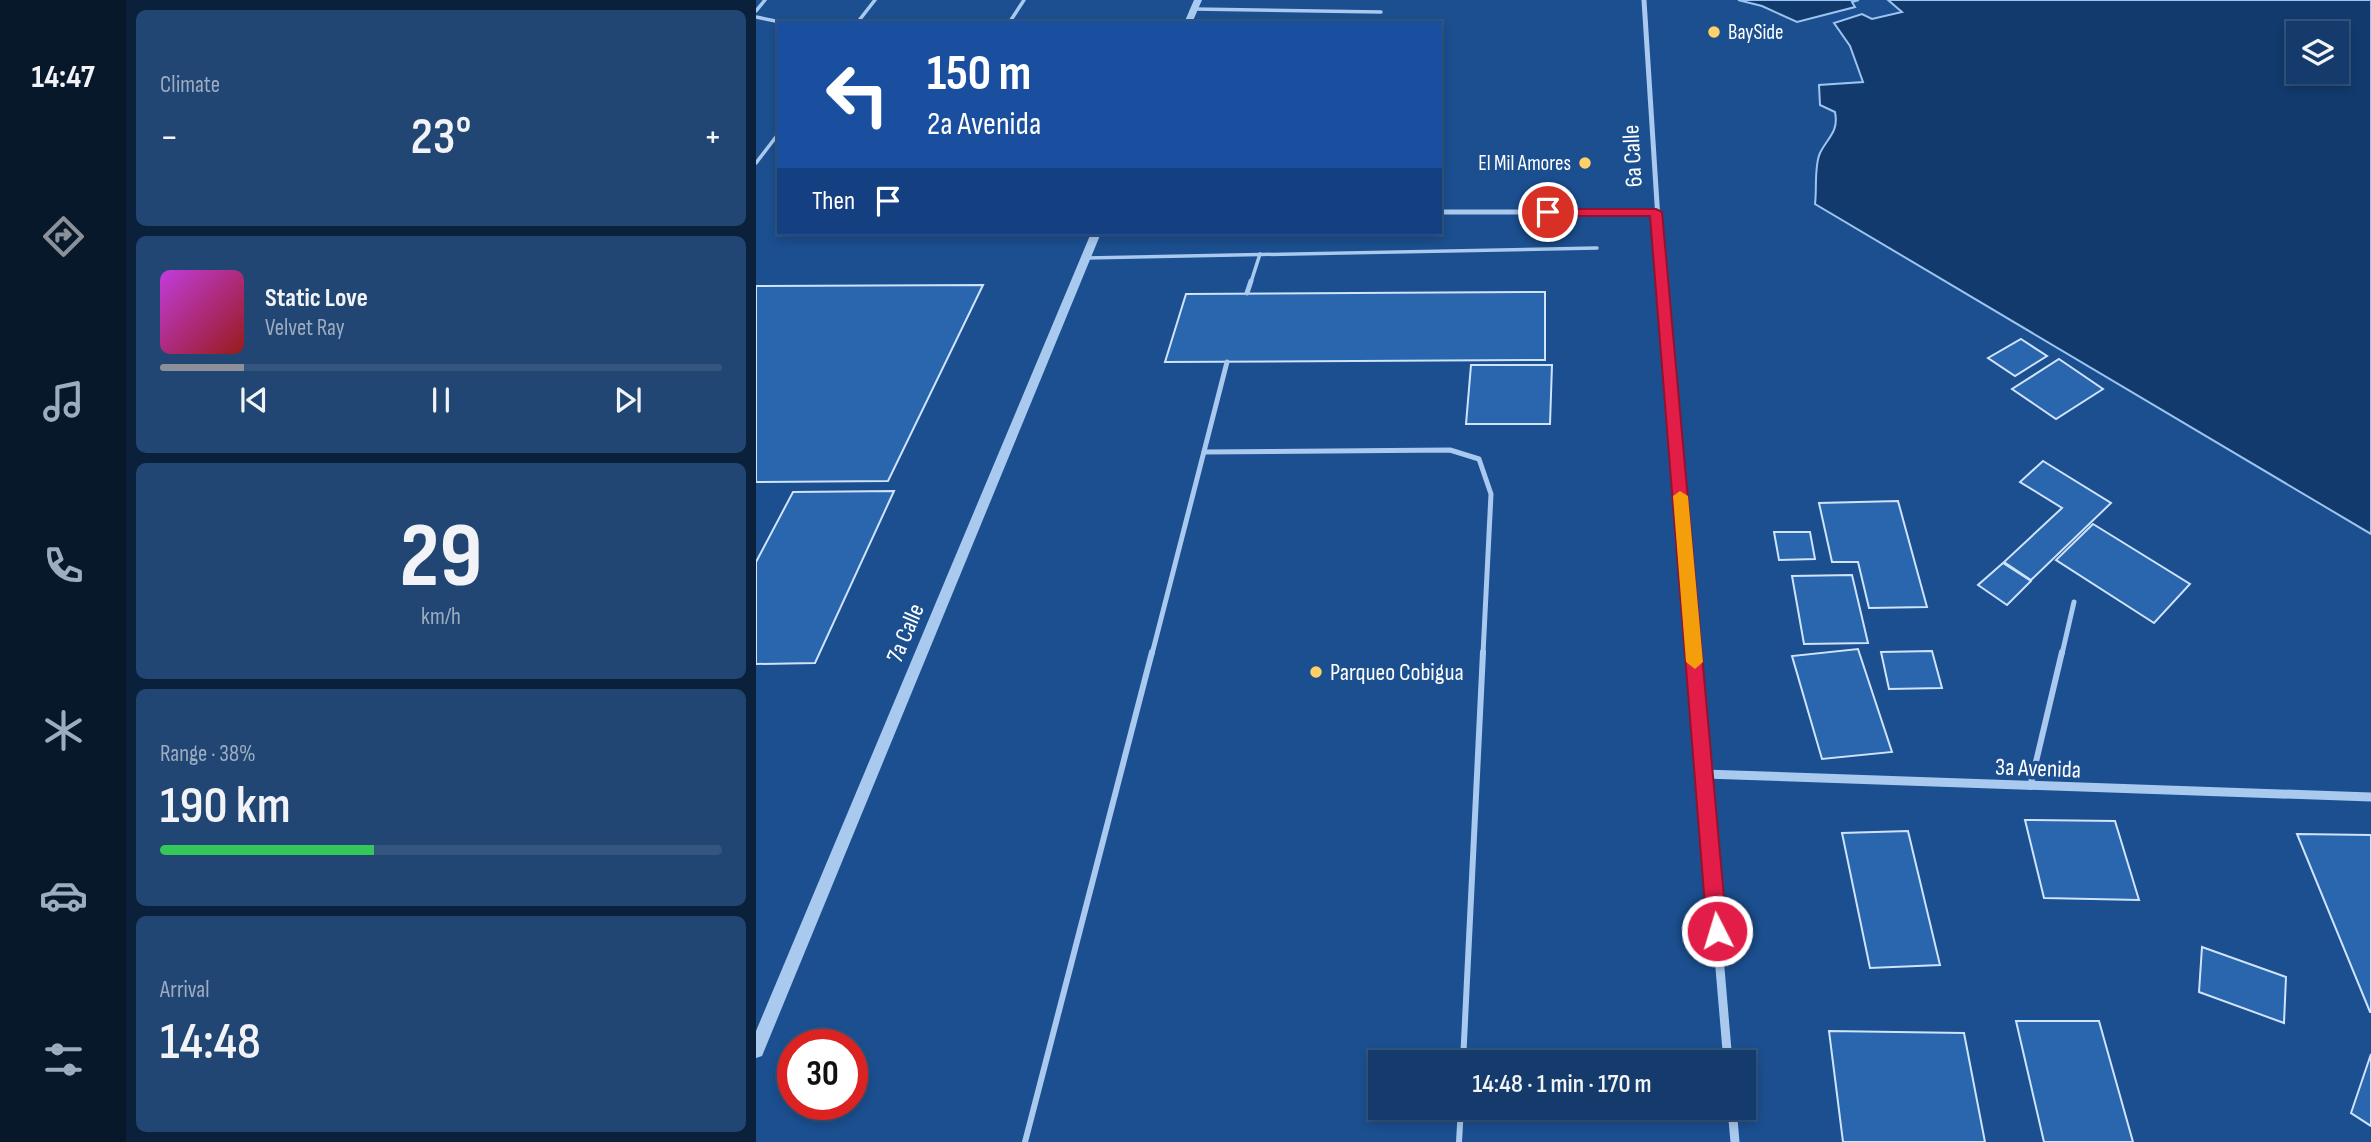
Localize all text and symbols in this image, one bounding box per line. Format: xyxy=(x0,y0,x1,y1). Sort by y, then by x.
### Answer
place label: BaySide xyxy=(1728,20,1784,45)
map controls xyxy=(2286,21,2349,84)
button: layers xyxy=(2286,21,2349,84)
marker: BaySide xyxy=(1706,24,1722,40)
text: 150 m xyxy=(927,45,1031,104)
icon: left xyxy=(812,49,903,140)
text: 14:47 xyxy=(31,58,95,97)
text: Climate xyxy=(160,71,220,99)
text: 2a Avenida xyxy=(927,105,1041,144)
text: 23° xyxy=(411,106,471,169)
text: − xyxy=(160,115,179,160)
text: + xyxy=(703,115,722,160)
street label: 6a Calle xyxy=(1616,124,1649,188)
place label: El Mil Amores xyxy=(1478,151,1571,176)
marker: El Mil Amores xyxy=(1577,155,1593,171)
icon: arrive xyxy=(869,182,907,220)
pin xyxy=(1518,182,1578,242)
text: Then xyxy=(812,186,855,217)
icon: arrive xyxy=(1529,193,1567,231)
icon: directions xyxy=(39,212,88,261)
text: Static Love xyxy=(265,283,368,314)
text: Velvet Ray xyxy=(265,314,345,342)
icon: music xyxy=(39,377,88,426)
icon: previous xyxy=(235,381,273,419)
icon: pause xyxy=(422,381,460,419)
icon: next xyxy=(609,381,647,419)
text: 29 xyxy=(400,503,483,612)
icon: phone xyxy=(39,541,88,590)
street label: 7a Calle xyxy=(880,599,931,667)
text: km/h xyxy=(421,603,461,631)
place label: Parqueo Cobigua xyxy=(1330,658,1464,687)
marker: Parqueo Cobigua xyxy=(1308,664,1324,680)
icon: climate xyxy=(39,706,88,755)
text: Range · 38% xyxy=(160,740,256,768)
street label: 3a Avenida xyxy=(1995,753,2081,784)
text: 190 km xyxy=(160,775,291,838)
icon: car xyxy=(39,871,88,920)
position arrow xyxy=(1680,894,1754,968)
text: Arrival xyxy=(160,976,209,1004)
text: 14:48 xyxy=(160,1011,261,1074)
speed limit sign: 30 xyxy=(777,1029,868,1120)
icon: filters xyxy=(39,1035,88,1084)
text: 14:48 · 1 min · 170 m xyxy=(1472,1069,1652,1100)

